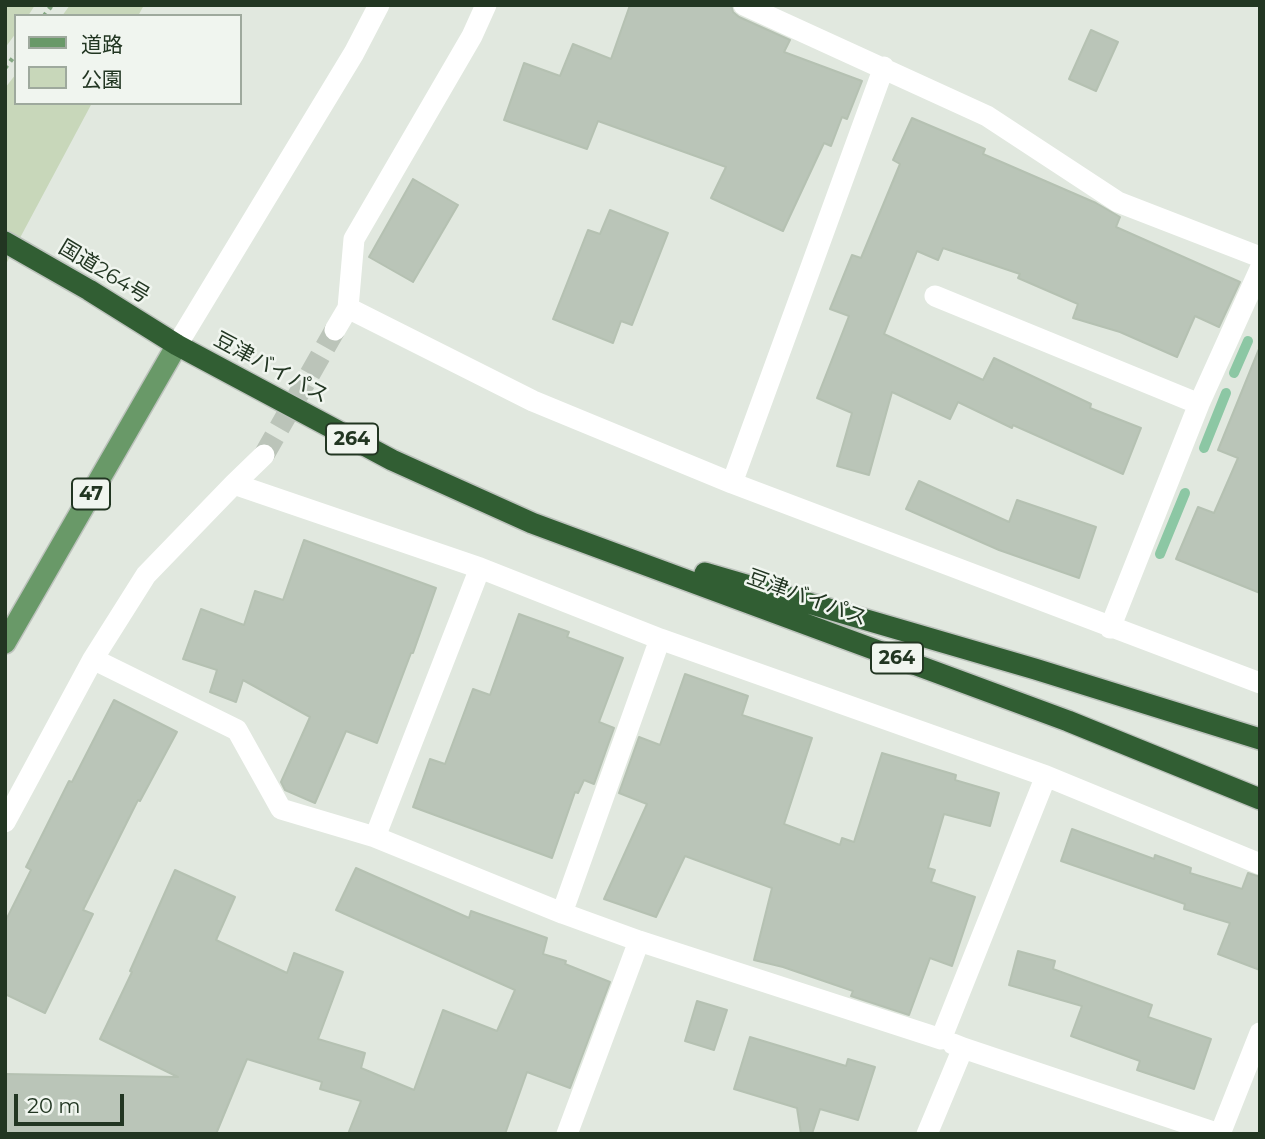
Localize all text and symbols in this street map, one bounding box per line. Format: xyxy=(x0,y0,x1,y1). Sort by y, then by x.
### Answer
legend xyxy=(14,14,242,105)
text: 道路 xyxy=(81,32,123,57)
text: 公園 xyxy=(81,67,123,92)
street label: 国道264号 xyxy=(54,235,154,309)
street label: 豆津バイパス xyxy=(209,327,333,409)
road number: 264 xyxy=(326,424,378,454)
road number: 47 xyxy=(72,478,110,509)
street label: 豆津バイパス xyxy=(743,565,871,631)
road number: 264 xyxy=(871,642,923,674)
scale bar xyxy=(18,1080,128,1124)
text: 20 m xyxy=(27,1093,81,1118)

